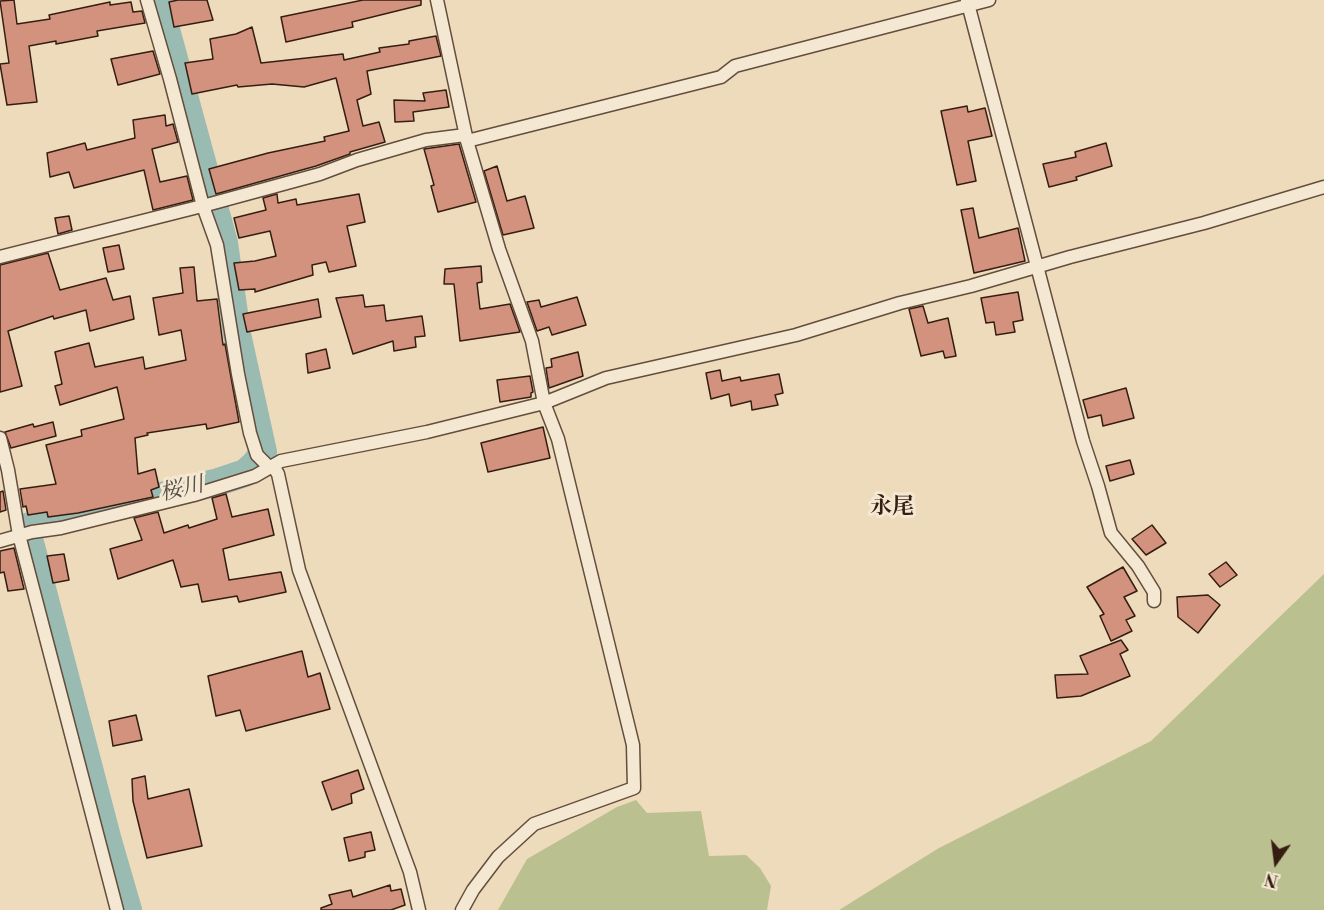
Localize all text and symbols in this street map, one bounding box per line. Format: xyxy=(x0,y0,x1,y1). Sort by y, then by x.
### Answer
water label: 桜川 xyxy=(158,472,206,508)
district label: 永尾 xyxy=(870,495,914,521)
north arrow xyxy=(1246,832,1306,892)
text: N xyxy=(1263,868,1280,891)

